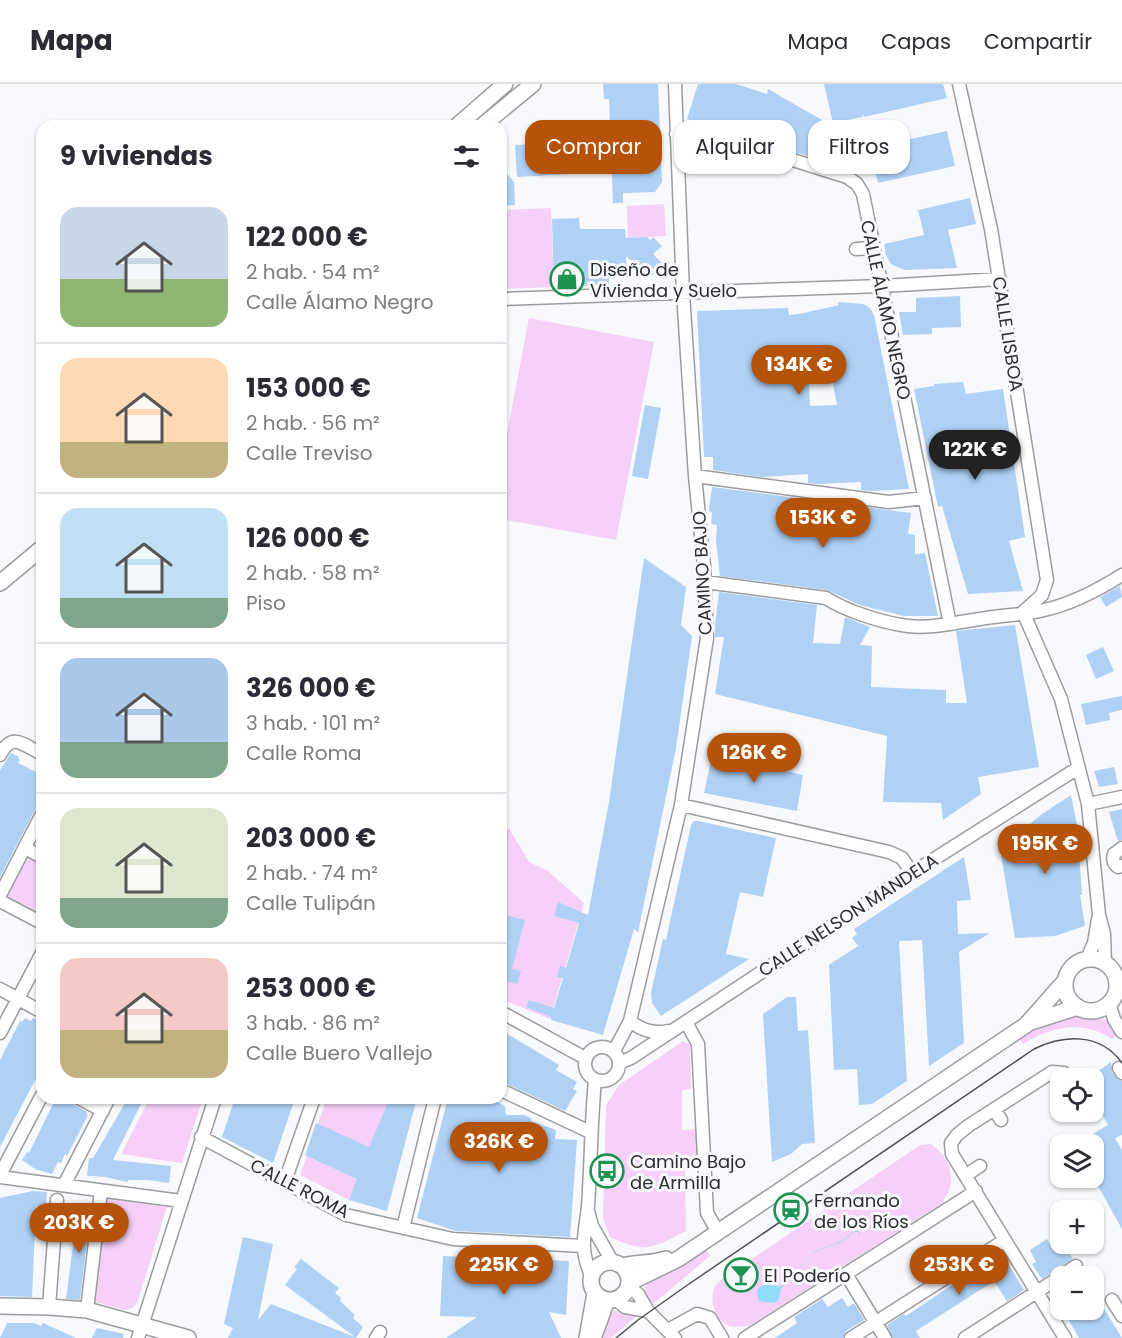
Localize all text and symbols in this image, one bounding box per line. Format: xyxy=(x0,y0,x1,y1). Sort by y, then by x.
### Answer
text: Mapa xyxy=(30,21,113,60)
text: Mapa xyxy=(787,27,848,56)
text: Capas xyxy=(881,27,951,56)
text: Compartir xyxy=(984,27,1092,56)
chip: Comprar xyxy=(525,120,662,174)
chip: Alquilar xyxy=(674,120,796,174)
chip: Filtros xyxy=(808,120,910,174)
text: 9 viviendas xyxy=(60,138,213,174)
icon: filters xyxy=(450,140,483,173)
street label: CALLE ÁLAMO NEGRO xyxy=(855,218,917,402)
text: 122 000 € xyxy=(246,219,368,255)
icon: home xyxy=(108,231,180,303)
place label: Diseño de Vivienda y Suelo xyxy=(590,257,737,303)
text: 2 hab. · 54 m² xyxy=(246,258,379,286)
shop icon: Diseño de Vivienda y Suelo xyxy=(549,261,585,297)
street label: CALLE LISBOA xyxy=(987,275,1029,393)
text: Calle Álamo Negro xyxy=(246,288,433,316)
pin: 134K € xyxy=(750,345,848,396)
text: 134K € xyxy=(765,350,833,378)
text: 153 000 € xyxy=(246,370,371,406)
icon: home xyxy=(108,382,180,454)
text: 2 hab. · 56 m² xyxy=(246,409,380,437)
pin: 122K € xyxy=(926,430,1024,481)
text: 122K € xyxy=(943,435,1007,463)
text: Calle Treviso xyxy=(246,439,373,467)
pin: 153K € xyxy=(774,498,872,549)
text: 153K € xyxy=(790,503,856,531)
street label: CAMINO BAJO xyxy=(686,510,718,636)
text: 126 000 € xyxy=(246,520,370,556)
icon: home xyxy=(108,532,180,604)
text: 2 hab. · 58 m² xyxy=(246,559,380,587)
text: Piso xyxy=(246,589,286,617)
text: 326 000 € xyxy=(246,670,376,706)
icon: home xyxy=(108,682,180,754)
text: 3 hab. · 101 m² xyxy=(246,709,380,737)
pin: 126K € xyxy=(705,733,803,784)
text: 126K € xyxy=(721,738,787,766)
text: Calle Roma xyxy=(246,739,362,767)
text: 203 000 € xyxy=(246,820,376,856)
pin: 195K € xyxy=(996,824,1094,875)
text: 195K € xyxy=(1012,829,1078,857)
icon: home xyxy=(108,832,180,904)
street label: CALLE NELSON MANDELA xyxy=(753,847,943,983)
text: 2 hab. · 74 m² xyxy=(246,859,378,887)
text: Calle Tulipán xyxy=(246,889,376,917)
text: 253 000 € xyxy=(246,970,376,1006)
icon: home xyxy=(108,982,180,1054)
text: 3 hab. · 86 m² xyxy=(246,1009,380,1037)
text: Calle Buero Vallejo xyxy=(246,1039,433,1067)
map controls xyxy=(1050,1068,1104,1320)
button: locate xyxy=(1050,1068,1104,1122)
pin: 326K € xyxy=(450,1122,548,1173)
text: 326K € xyxy=(464,1127,534,1155)
button: layers xyxy=(1050,1134,1104,1188)
place label: Camino Bajo de Armilla xyxy=(630,1149,746,1195)
street label: CALLE ROMA xyxy=(246,1152,354,1224)
bus stop icon: Camino Bajo de Armilla xyxy=(589,1153,625,1189)
place label: Fernando de los Ríos xyxy=(814,1188,909,1234)
station icon: Fernando de los Ríos xyxy=(773,1192,809,1228)
button: + xyxy=(1050,1200,1104,1254)
pin: 203K € xyxy=(30,1203,128,1254)
text: 203K € xyxy=(44,1208,114,1236)
pin: 225K € xyxy=(455,1245,553,1296)
pin: 253K € xyxy=(910,1245,1008,1296)
text: 225K € xyxy=(469,1250,539,1278)
text: 253K € xyxy=(924,1250,994,1278)
bar icon: El Poderío xyxy=(723,1257,759,1293)
place label: El Poderío xyxy=(764,1263,850,1288)
button: − xyxy=(1050,1266,1104,1320)

